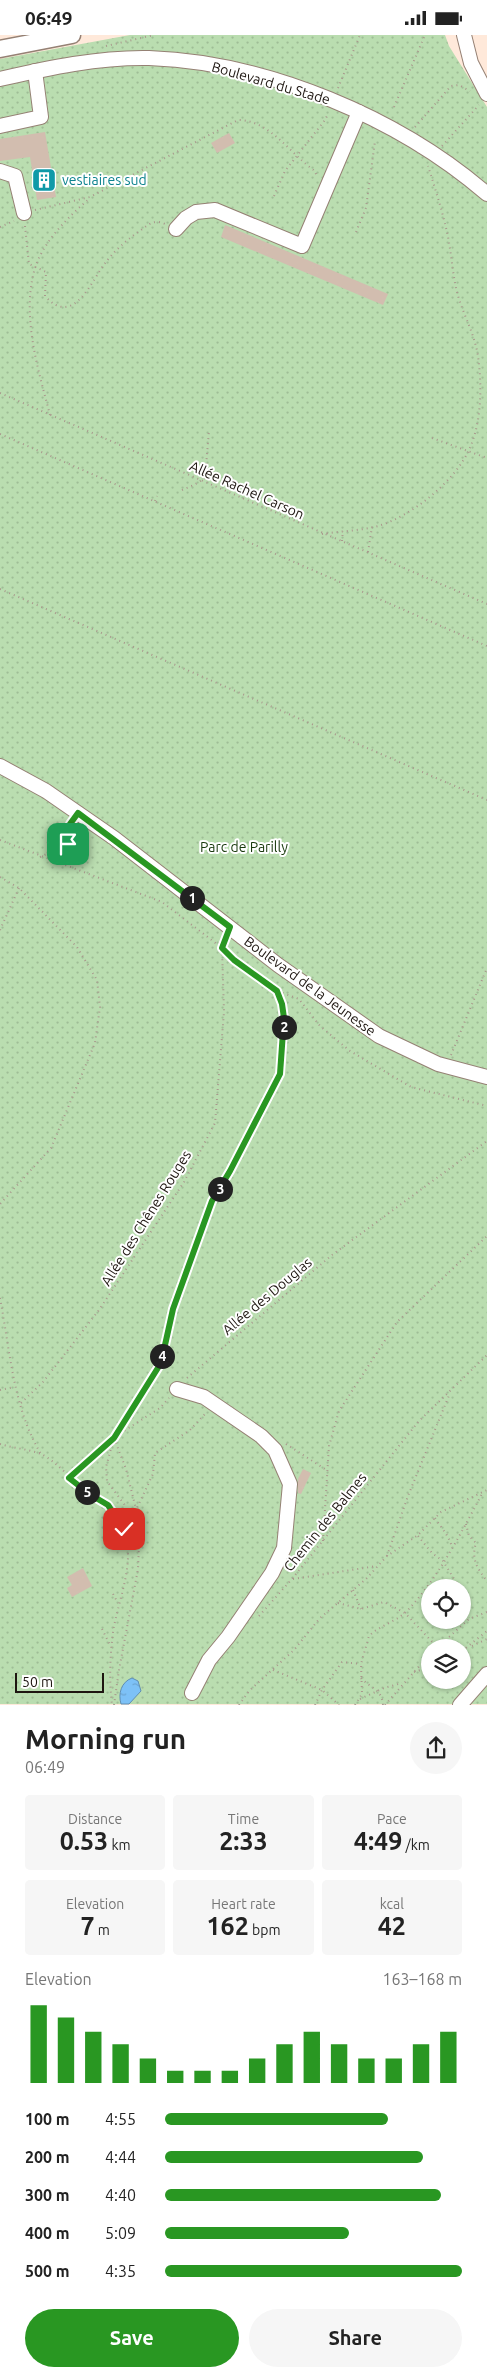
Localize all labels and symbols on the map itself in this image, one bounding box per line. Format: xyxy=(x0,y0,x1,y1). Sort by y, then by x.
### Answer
street label: Boulevard du Stade xyxy=(210,58,332,108)
building icon: vestiaires sud xyxy=(31,167,57,193)
place label: vestiaires sud xyxy=(62,172,147,188)
street label: Allée Rachel Carson xyxy=(187,458,307,522)
pin xyxy=(47,823,89,865)
park label: Parc de Parilly xyxy=(200,839,288,855)
pin: 1 xyxy=(180,885,204,911)
street label: Boulevard de la Jeunesse xyxy=(241,933,379,1039)
pin: 2 xyxy=(272,1015,296,1039)
street label: Allée des Chênes Rouges xyxy=(98,1147,194,1289)
pin: 3 xyxy=(208,1177,232,1201)
street label: Allée des Douglas xyxy=(219,1254,315,1338)
pin: 4 xyxy=(150,1343,174,1369)
street label: Chemin des Balmes xyxy=(280,1470,370,1574)
pin: 5 xyxy=(74,1479,100,1505)
pin xyxy=(103,1508,145,1550)
scale bar xyxy=(15,1669,104,1693)

